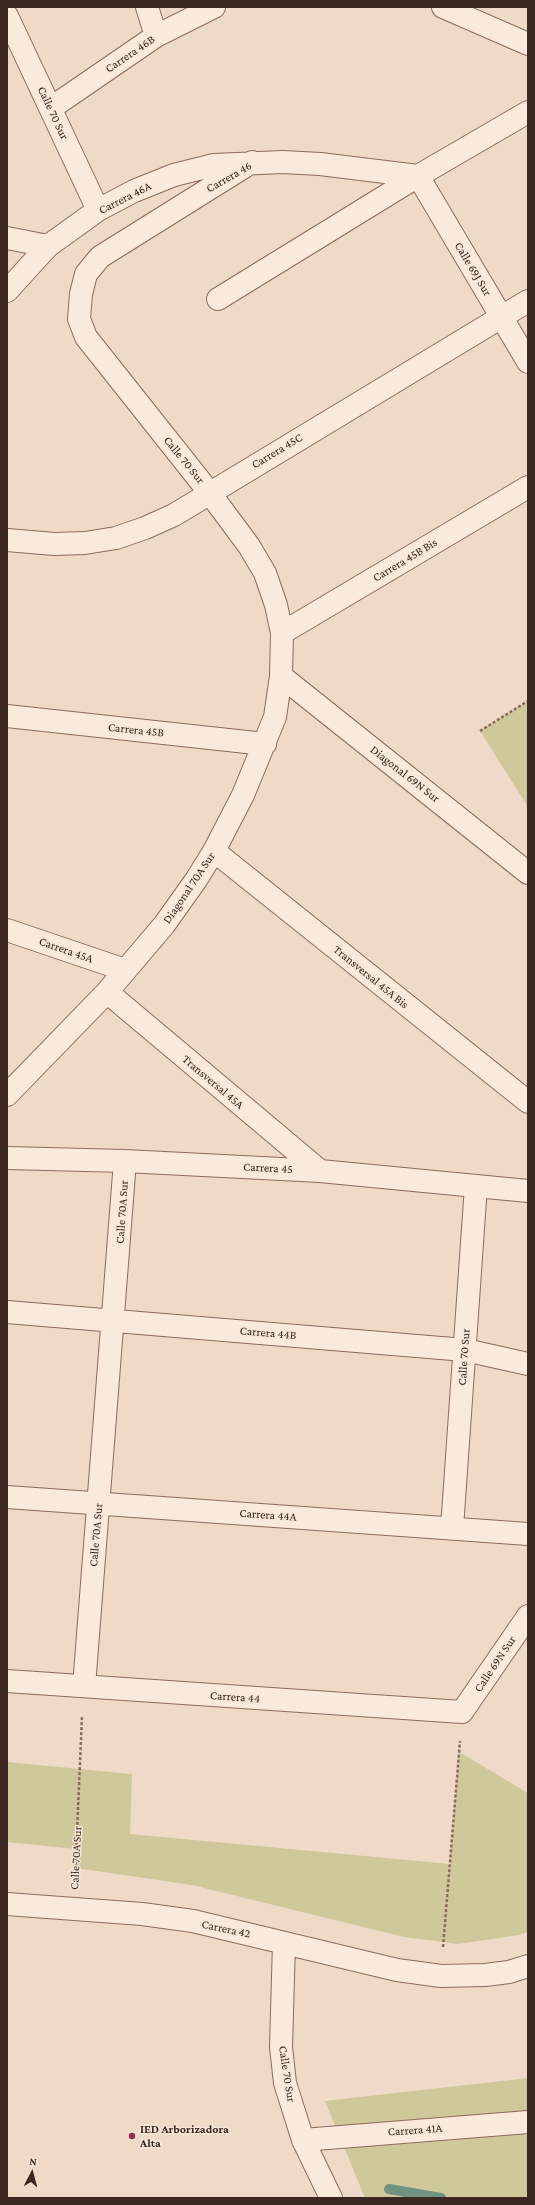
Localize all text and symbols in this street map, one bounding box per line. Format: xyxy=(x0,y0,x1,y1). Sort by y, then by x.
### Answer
street label: Carrera 46B xyxy=(102,32,158,76)
street label: Calle 70 Sur xyxy=(34,84,72,142)
street label: Carrera 46 xyxy=(204,158,254,196)
street label: Carrera 46A xyxy=(96,179,154,217)
street label: Calle 69J Sur xyxy=(451,239,495,299)
street label: Carrera 45C xyxy=(249,430,305,472)
street label: Calle 70 Sur xyxy=(160,433,208,487)
street label: Carrera 45B Bis xyxy=(370,535,440,585)
street label: Carrera 45B xyxy=(107,720,165,740)
street label: Diagonal 69N Sur xyxy=(367,742,443,806)
street label: Diagonal 70A Sur xyxy=(160,849,218,927)
street label: Carrera 45A xyxy=(37,934,95,966)
street label: Transversal 45A Bis xyxy=(330,942,412,1012)
street label: Transversal 45A xyxy=(179,1052,247,1112)
street label: Carrera 45 xyxy=(243,1160,293,1176)
street label: Calle 70A Sur xyxy=(113,1180,131,1244)
street label: Carrera 44B xyxy=(239,1323,297,1343)
street label: Calle 70 Sur xyxy=(455,1328,473,1386)
street label: Calle 70A Sur xyxy=(86,1503,106,1567)
street label: Carrera 44A xyxy=(239,1506,297,1524)
street label: Calle 69N Sur xyxy=(471,1633,519,1695)
street label: Carrera 44 xyxy=(209,1688,261,1706)
street label: Calle 70A Sur xyxy=(67,1826,85,1890)
street label: Carrera 42 xyxy=(200,1917,252,1941)
street label: Calle 70 Sur xyxy=(275,2045,299,2103)
street label: Carrera 41A xyxy=(387,2121,443,2139)
place label: IED Arborizadora Alta xyxy=(140,2122,229,2150)
marker: IED Arborizadora Alta xyxy=(127,2131,137,2141)
north arrow xyxy=(12,2153,52,2193)
text: N xyxy=(29,2155,38,2167)

